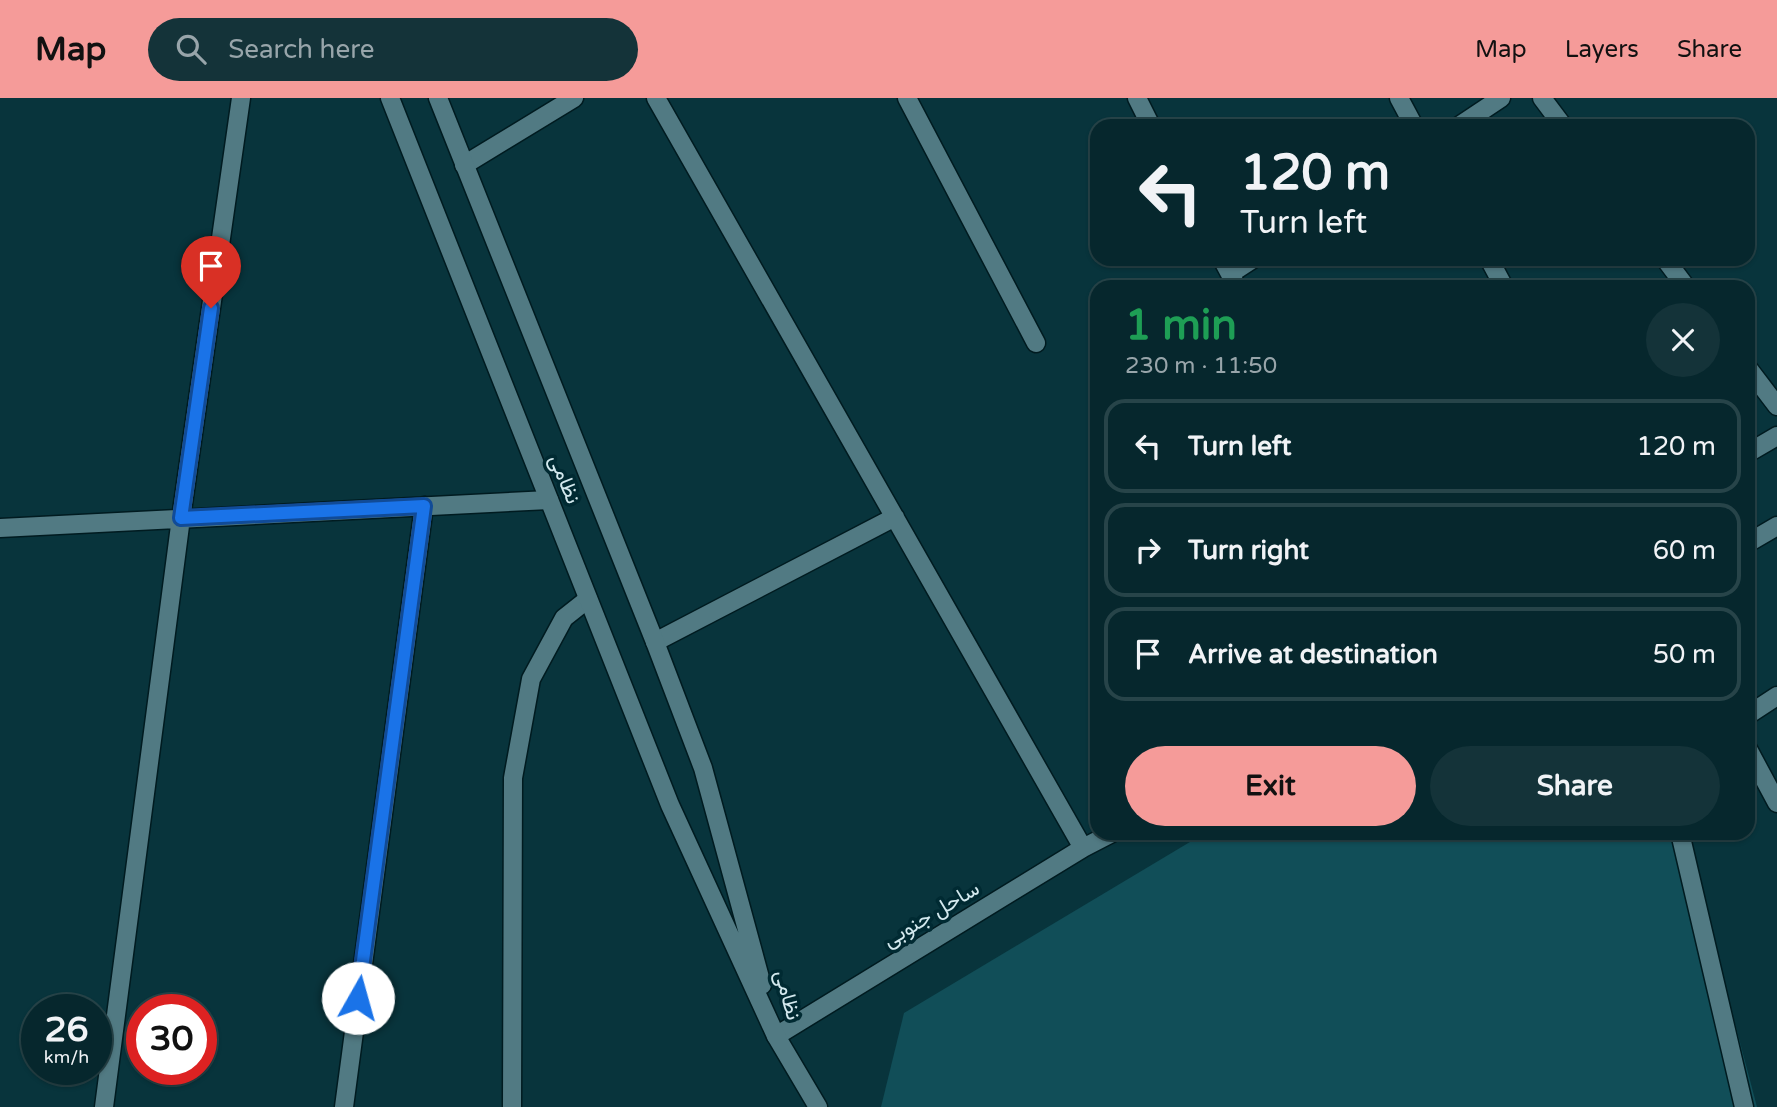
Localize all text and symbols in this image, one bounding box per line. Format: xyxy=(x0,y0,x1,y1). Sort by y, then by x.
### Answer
search box xyxy=(148,18,638,81)
text: Map xyxy=(35,30,106,69)
icon: search xyxy=(172,30,210,68)
text: Search here xyxy=(228,34,374,65)
text: Map xyxy=(1475,35,1527,64)
text: Layers xyxy=(1565,35,1639,64)
text: Share xyxy=(1677,35,1742,64)
text: 120 m xyxy=(1240,144,1390,203)
icon: left xyxy=(1125,147,1216,238)
text: Turn left xyxy=(1240,204,1367,242)
pin xyxy=(181,236,241,308)
icon: arrive xyxy=(192,247,230,285)
text: 1 min xyxy=(1125,300,1237,351)
button: close xyxy=(1646,303,1720,377)
text: 230 m · 11:50 xyxy=(1125,352,1277,380)
icon: left xyxy=(1129,427,1167,465)
text: Turn left xyxy=(1188,431,1291,462)
text: 120 m xyxy=(1636,431,1716,462)
street label: نظامی xyxy=(543,451,586,507)
icon: right xyxy=(1129,531,1167,569)
text: Turn right xyxy=(1188,535,1309,566)
text: 60 m xyxy=(1653,535,1716,566)
icon: arrive xyxy=(1129,635,1167,673)
text: Arrive at destination xyxy=(1188,639,1438,670)
text: 50 m xyxy=(1653,639,1716,670)
button: Exit xyxy=(1125,746,1416,826)
button: Share xyxy=(1430,746,1720,826)
street label: ساحل جنوبی xyxy=(879,876,984,953)
position arrow xyxy=(321,961,395,1035)
street label: نظامی xyxy=(769,967,806,1023)
speed limit sign: 30 xyxy=(126,994,217,1085)
text: 26 xyxy=(45,1009,88,1051)
text: km/h xyxy=(44,1046,89,1068)

